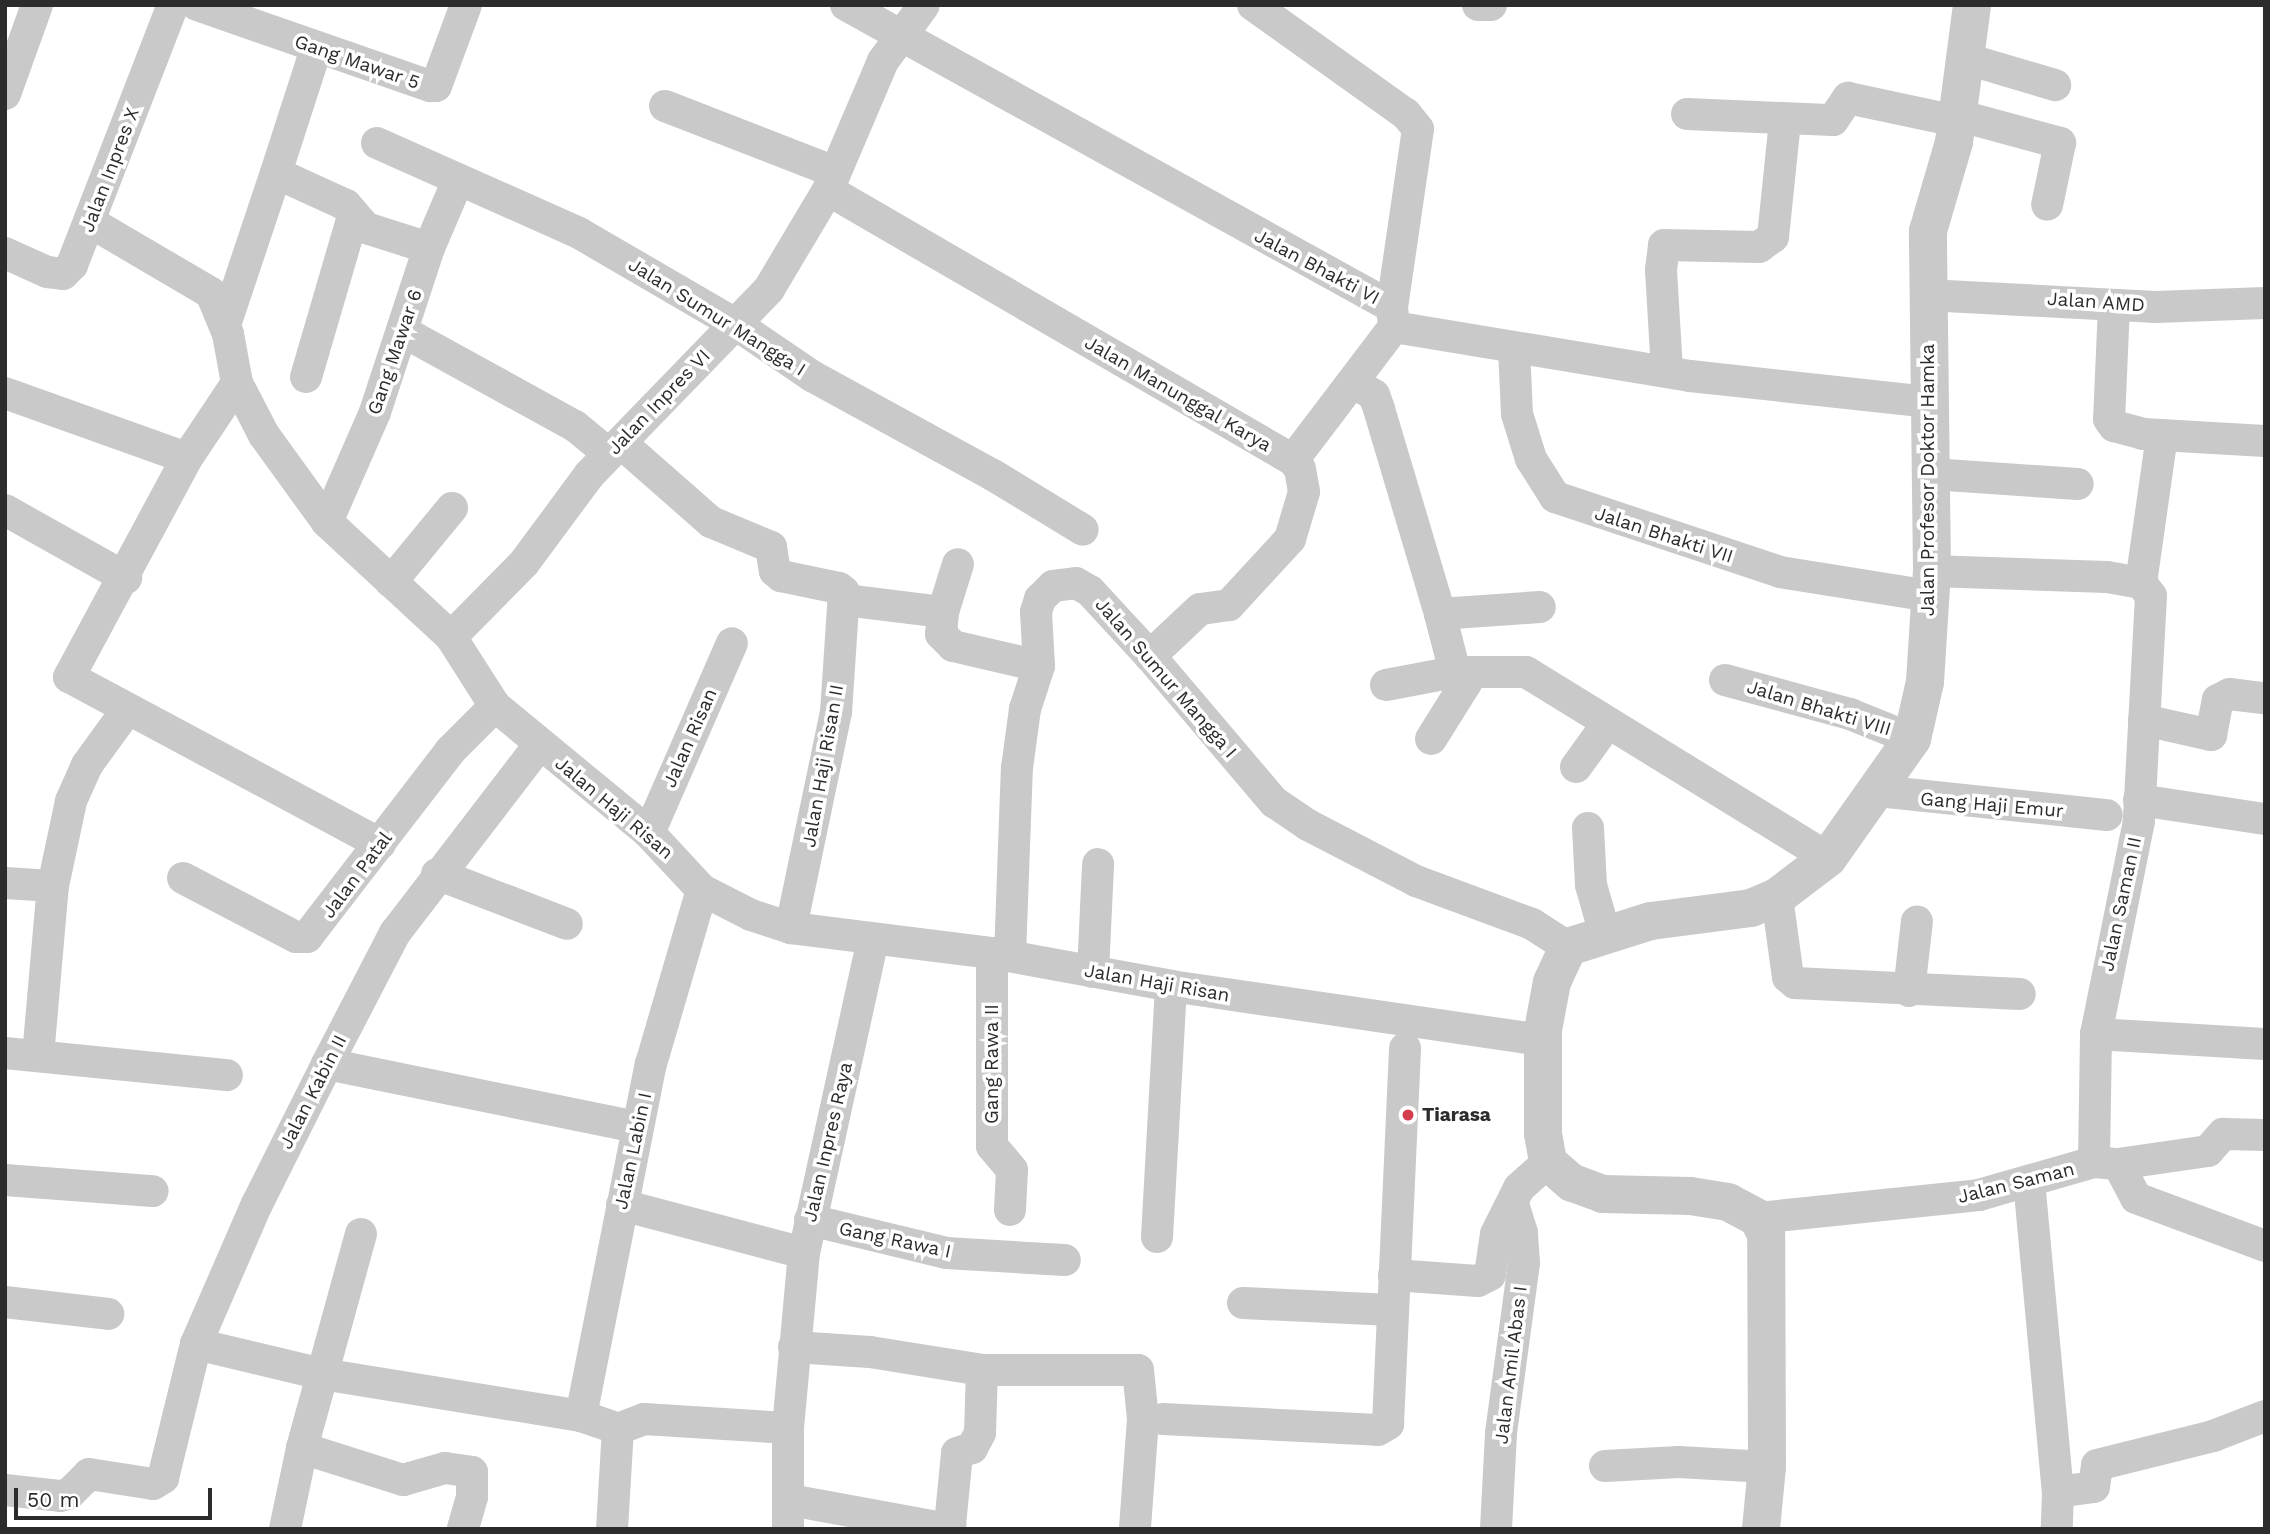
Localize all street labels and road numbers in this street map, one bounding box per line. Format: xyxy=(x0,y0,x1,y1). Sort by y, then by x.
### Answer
street label: Gang Mawar 5 xyxy=(291,30,423,94)
street label: Jalan Inpres X xyxy=(76,105,144,235)
street label: Jalan Bhakti VI xyxy=(1250,224,1384,310)
street label: Jalan Sumur Mangga I xyxy=(624,253,810,381)
street label: Gang Mawar 6 xyxy=(363,286,427,418)
street label: Jalan AMD xyxy=(2046,287,2146,317)
street label: Jalan Manunggal Karya xyxy=(1080,331,1276,457)
street label: Jalan Profesor Doktor Hamka xyxy=(1917,343,1939,617)
street label: Jalan Inpres VI xyxy=(603,344,715,460)
street label: Jalan Bhakti VII xyxy=(1592,502,1736,568)
street label: Jalan Sumur Mangga I xyxy=(1090,593,1242,763)
street label: Jalan Bhakti VIII xyxy=(1744,675,1894,741)
street label: Jalan Haji Risan II xyxy=(797,683,849,849)
street label: Jalan Risan xyxy=(658,685,722,791)
street label: Jalan Haji Risan xyxy=(550,752,678,864)
street label: Gang Haji Emur xyxy=(1919,787,2065,823)
street label: Jalan Patal xyxy=(317,827,397,923)
street label: Jalan Saman II xyxy=(2096,835,2146,973)
street label: Jalan Haji Risan xyxy=(1083,959,1231,1007)
street label: Gang Rawa II xyxy=(981,1004,1003,1124)
street label: Jalan Kabin II xyxy=(274,1031,352,1153)
street label: Jalan Inpres Raya xyxy=(799,1060,857,1224)
street label: Jalan Labin I xyxy=(609,1090,657,1212)
street label: Jalan Saman xyxy=(1955,1158,2077,1208)
street label: Gang Rawa I xyxy=(837,1217,953,1263)
street label: Jalan Amil Abas I xyxy=(1490,1284,1532,1446)

